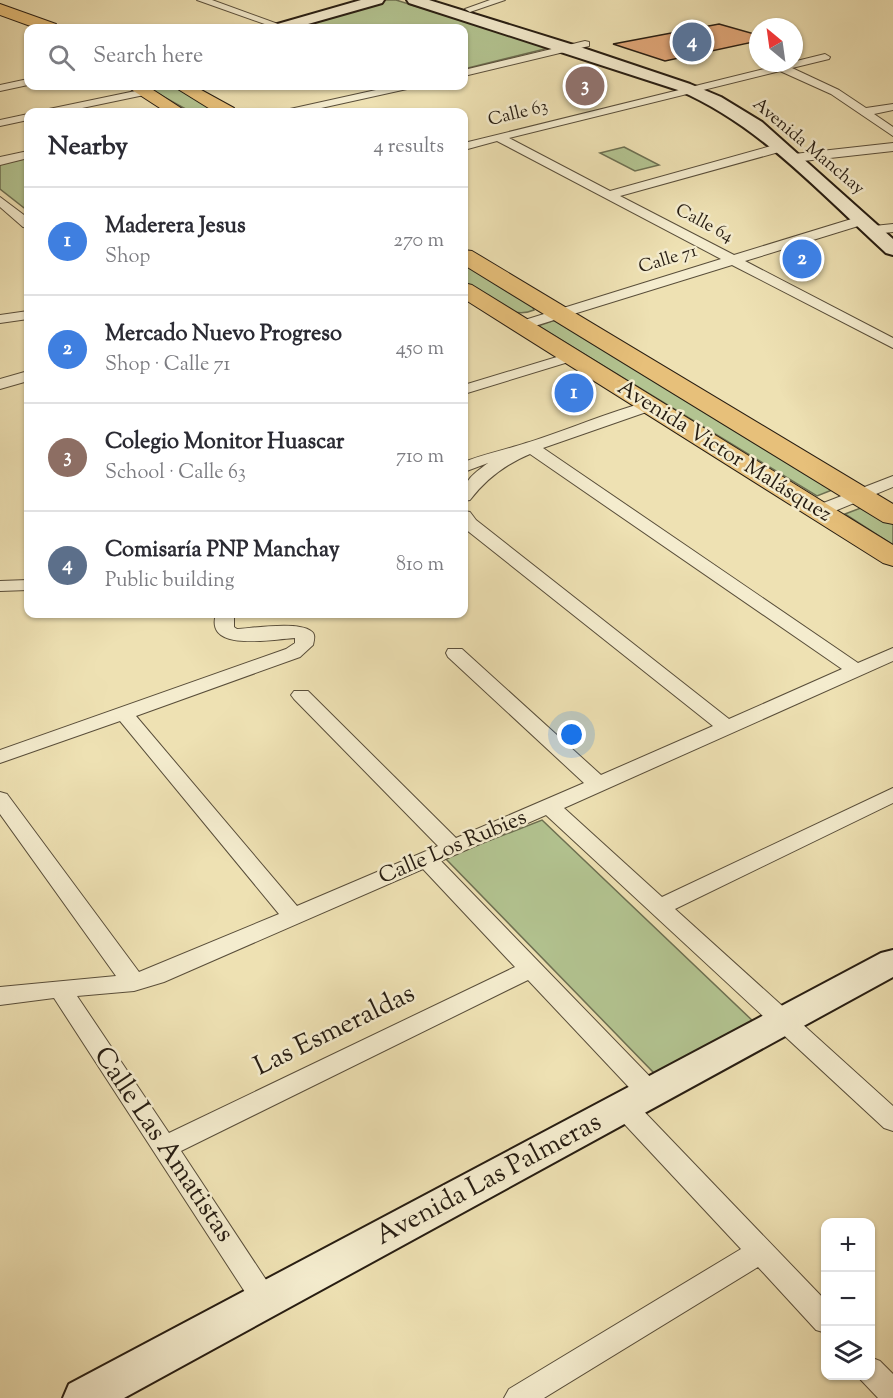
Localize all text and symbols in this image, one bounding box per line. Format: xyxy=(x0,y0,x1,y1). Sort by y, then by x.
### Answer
north arrow xyxy=(749,18,803,72)
pin: 4 xyxy=(672,20,712,64)
search box xyxy=(24,24,468,90)
icon: search xyxy=(45,41,78,74)
text: Search here xyxy=(93,41,203,73)
pin: 3 xyxy=(566,64,604,109)
street label: Avenida Manchay xyxy=(746,92,870,202)
street label: Calle 63 xyxy=(485,94,551,134)
text: Nearby xyxy=(48,129,128,166)
text: 4 results xyxy=(373,133,444,162)
street label: Calle 64 xyxy=(670,198,738,250)
text: Maderera Jesus xyxy=(105,211,246,243)
text: 1 xyxy=(64,227,71,256)
text: 270 m xyxy=(394,227,444,256)
pin: 2 xyxy=(782,236,822,282)
street label: Calle 71 xyxy=(636,239,700,281)
text: Shop xyxy=(105,243,150,272)
text: Mercado Nuevo Progreso xyxy=(105,319,342,351)
text: 2 xyxy=(63,335,72,364)
text: 450 m xyxy=(396,335,444,364)
text: Shop · Calle 71 xyxy=(105,351,230,380)
pin: 1 xyxy=(554,370,594,416)
street label: Avenida Victor Malásquez xyxy=(610,373,838,531)
text: Colegio Monitor Huascar xyxy=(105,427,344,459)
text: 3 xyxy=(63,443,72,472)
text: 710 m xyxy=(396,443,444,472)
text: School · Calle 63 xyxy=(105,459,246,488)
text: Comisaría PNP Manchay xyxy=(105,535,340,567)
text: 4 xyxy=(62,551,73,580)
text: 810 m xyxy=(396,551,444,580)
text: Public building xyxy=(105,567,235,596)
your location xyxy=(557,720,586,749)
street label: Calle Los Rubies xyxy=(374,802,532,894)
street label: Las Esmeraldas xyxy=(248,975,422,1087)
street label: Calle Las Amatistas xyxy=(83,1039,243,1251)
street label: Avenida Las Palmeras xyxy=(369,1104,609,1256)
map controls xyxy=(821,1218,875,1380)
button: + xyxy=(821,1218,875,1272)
button: − xyxy=(821,1272,875,1326)
button: layers xyxy=(821,1326,875,1380)

